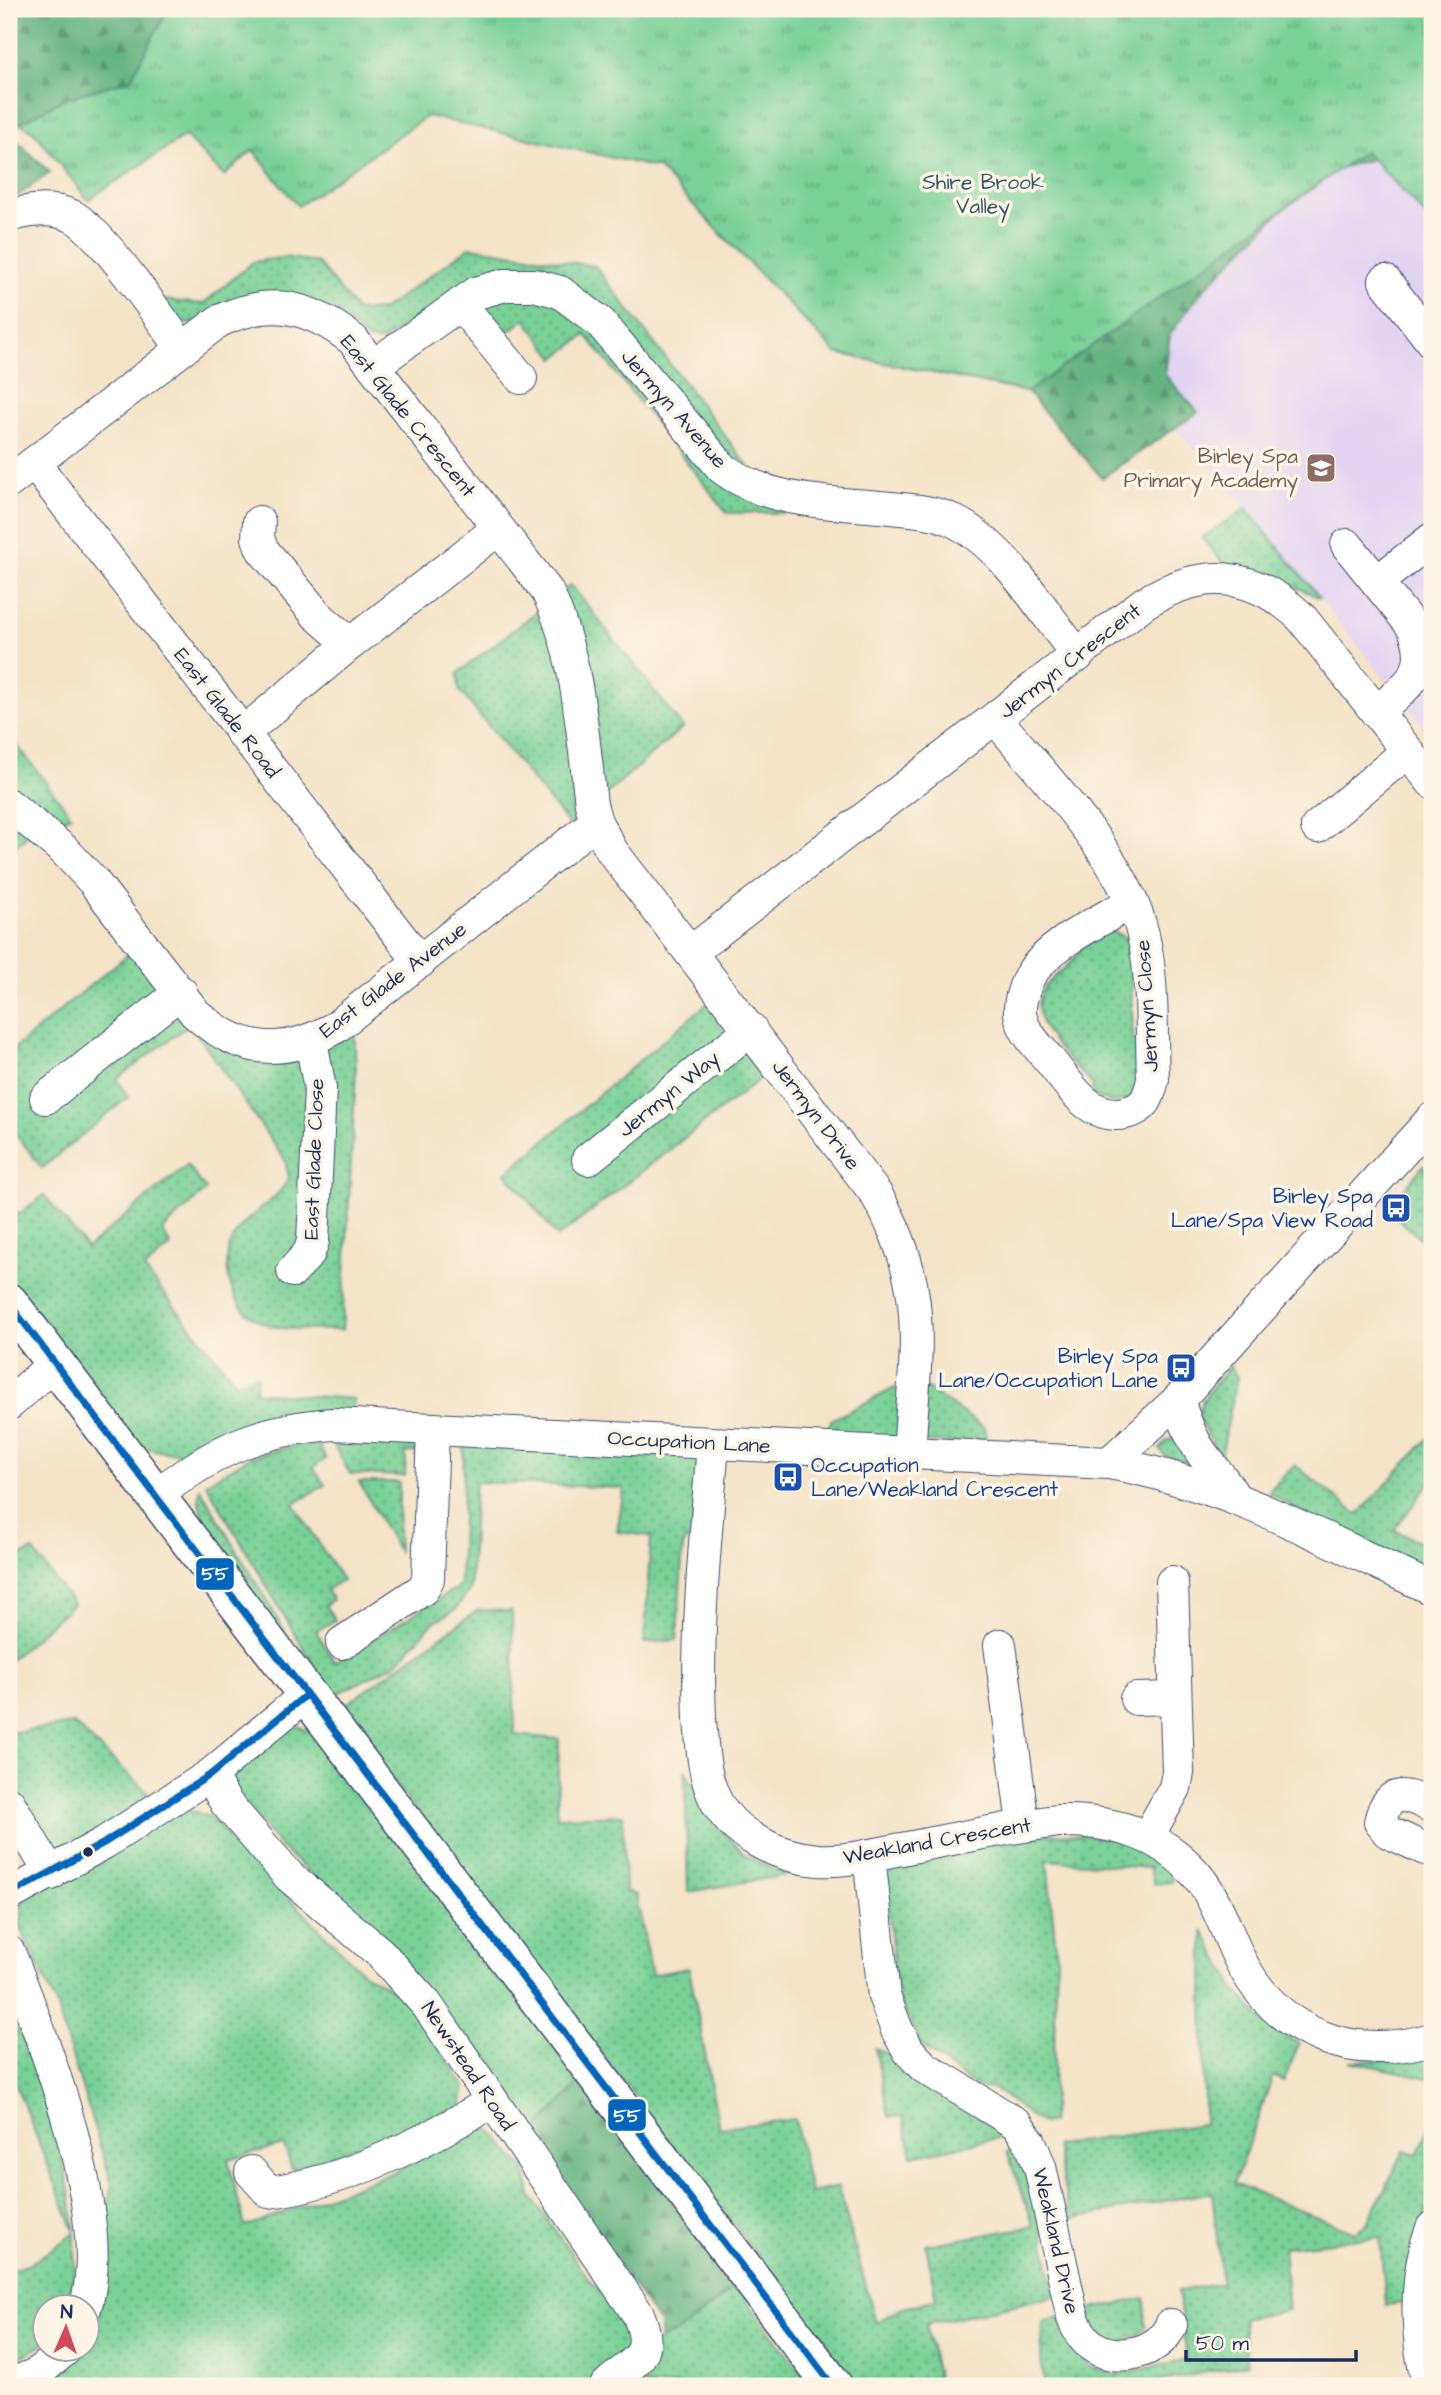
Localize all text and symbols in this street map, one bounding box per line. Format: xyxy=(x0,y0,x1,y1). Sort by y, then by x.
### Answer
park label: Shire Brook Valley xyxy=(922,168,1044,223)
street label: East Glade Crescent xyxy=(333,329,483,504)
street label: Jermyn Avenue xyxy=(613,343,734,476)
place label: Birley Spa Primary Academy xyxy=(1124,442,1298,497)
school or university icon: Birley Spa Primary Academy xyxy=(1304,451,1338,485)
street label: Jermyn Crescent xyxy=(993,596,1149,727)
street label: East Glade Road xyxy=(167,642,287,784)
street label: East Glade Avenue xyxy=(313,915,473,1045)
street label: Jermyn Close xyxy=(1128,939,1168,1073)
street label: Jermyn Way xyxy=(612,1044,727,1145)
street label: Jermyn Drive xyxy=(763,1054,867,1177)
street label: East Glade Close xyxy=(297,1078,331,1240)
place label: Birley Spa Lane/Spa View Road xyxy=(1171,1182,1373,1236)
bus stop icon: Birley Spa Lane/Spa View Road xyxy=(1379,1191,1413,1225)
place label: Birley Spa Lane/Occupation Lane xyxy=(938,1342,1158,1396)
bus stop icon: Birley Spa Lane/Occupation Lane xyxy=(1164,1351,1198,1385)
street label: Occupation Lane xyxy=(607,1423,771,1462)
place label: Occupation Lane/Weakland Crescent xyxy=(811,1451,1059,1504)
bus stop icon: Occupation Lane/Weakland Crescent xyxy=(771,1460,805,1494)
line badge: 55 xyxy=(195,1557,235,1591)
text: 55 xyxy=(202,1561,229,1588)
street label: Weakland Crescent xyxy=(841,1810,1034,1872)
unlabelled marker xyxy=(81,1845,95,1859)
street label: Newstead Road xyxy=(414,1996,522,2136)
line badge: 55 xyxy=(607,2098,647,2132)
text: 55 xyxy=(614,2103,641,2130)
street label: Weakland Drive xyxy=(1025,2165,1087,2317)
north arrow xyxy=(32,2294,102,2364)
text: N xyxy=(60,2299,73,2326)
scale bar xyxy=(1186,2318,1355,2362)
text: 50 m xyxy=(1196,2329,1250,2358)

